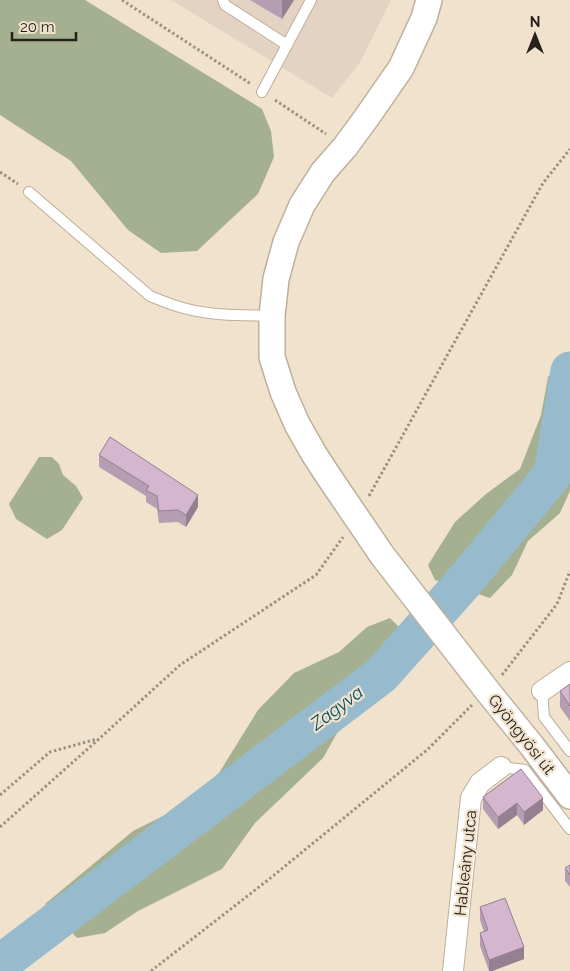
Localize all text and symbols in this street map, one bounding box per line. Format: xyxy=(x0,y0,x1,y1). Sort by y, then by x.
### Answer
scale bar xyxy=(12,10,76,42)
north arrow xyxy=(510,10,560,60)
text: N xyxy=(530,14,540,30)
text: 20 m xyxy=(20,18,55,36)
water label: Zagyva xyxy=(306,681,367,735)
street label: Gyöngyösi út xyxy=(484,690,559,779)
street label: Hableány utca xyxy=(450,809,481,917)

